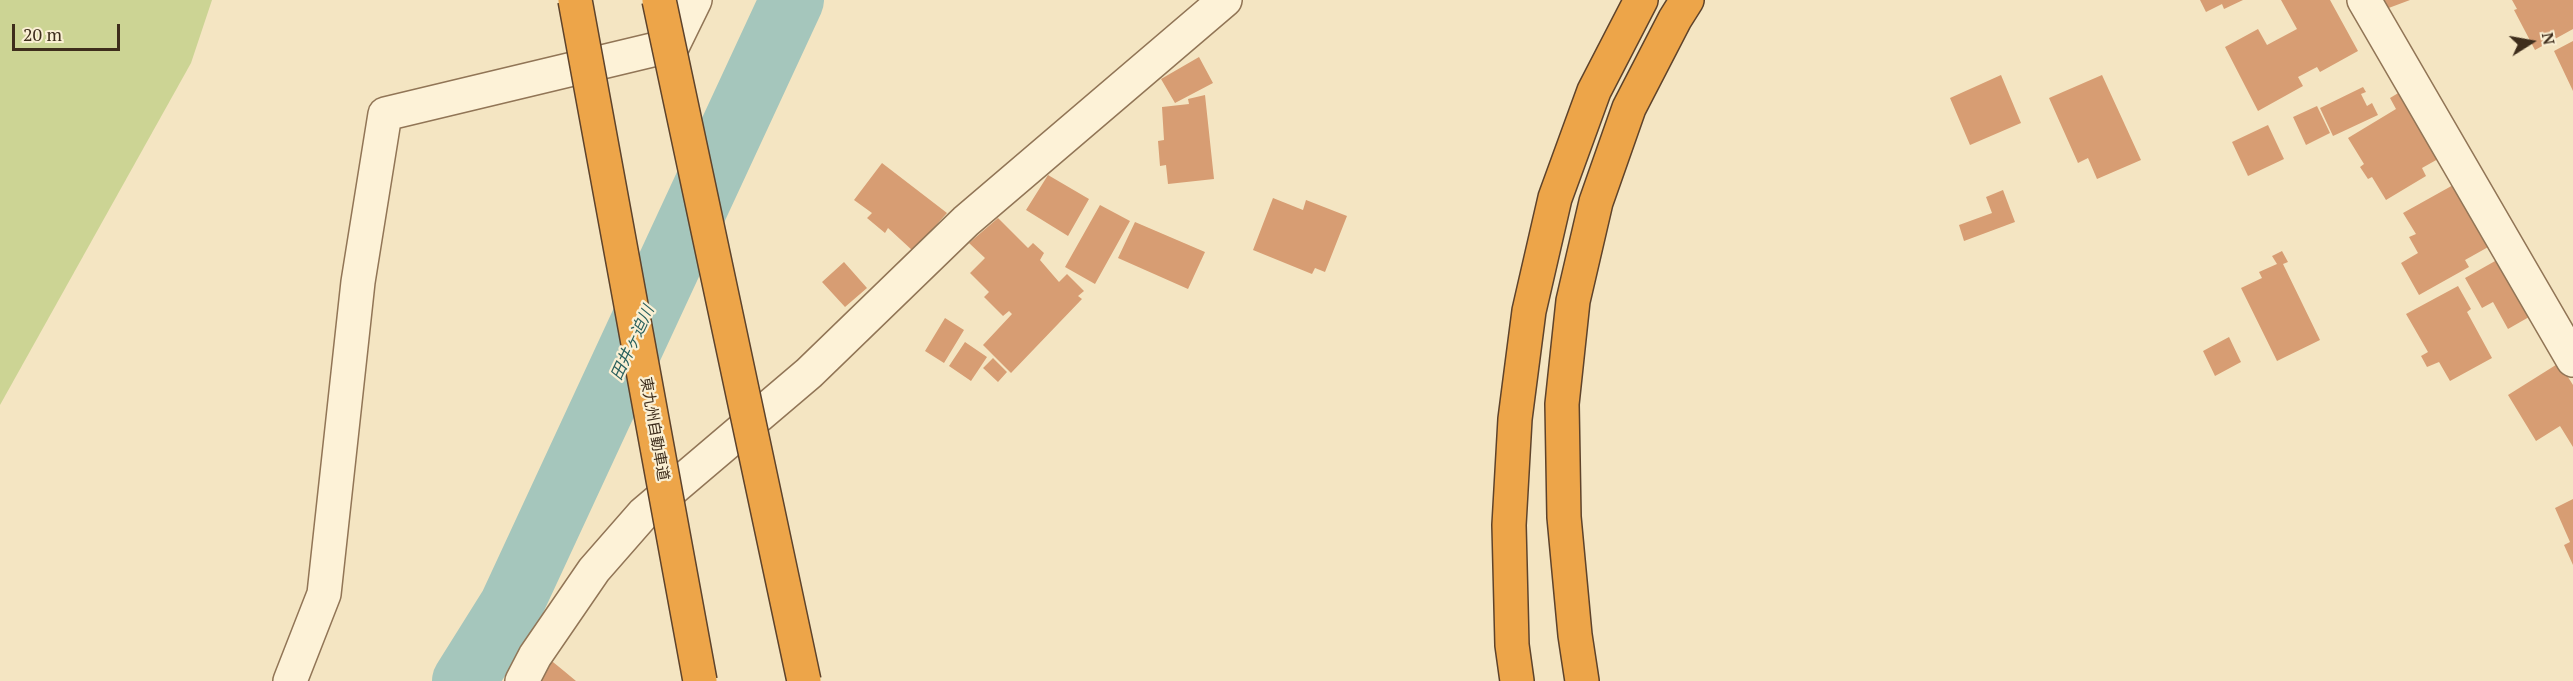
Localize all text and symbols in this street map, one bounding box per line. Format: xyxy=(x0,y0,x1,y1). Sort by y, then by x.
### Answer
scale bar xyxy=(15,12,123,50)
north arrow xyxy=(2501,12,2561,72)
text: 20 m xyxy=(23,22,62,46)
text: N xyxy=(2537,31,2561,47)
water label: 田井ヶ迫川 xyxy=(607,303,659,383)
street label: 東九州自動車道 xyxy=(636,376,672,482)

